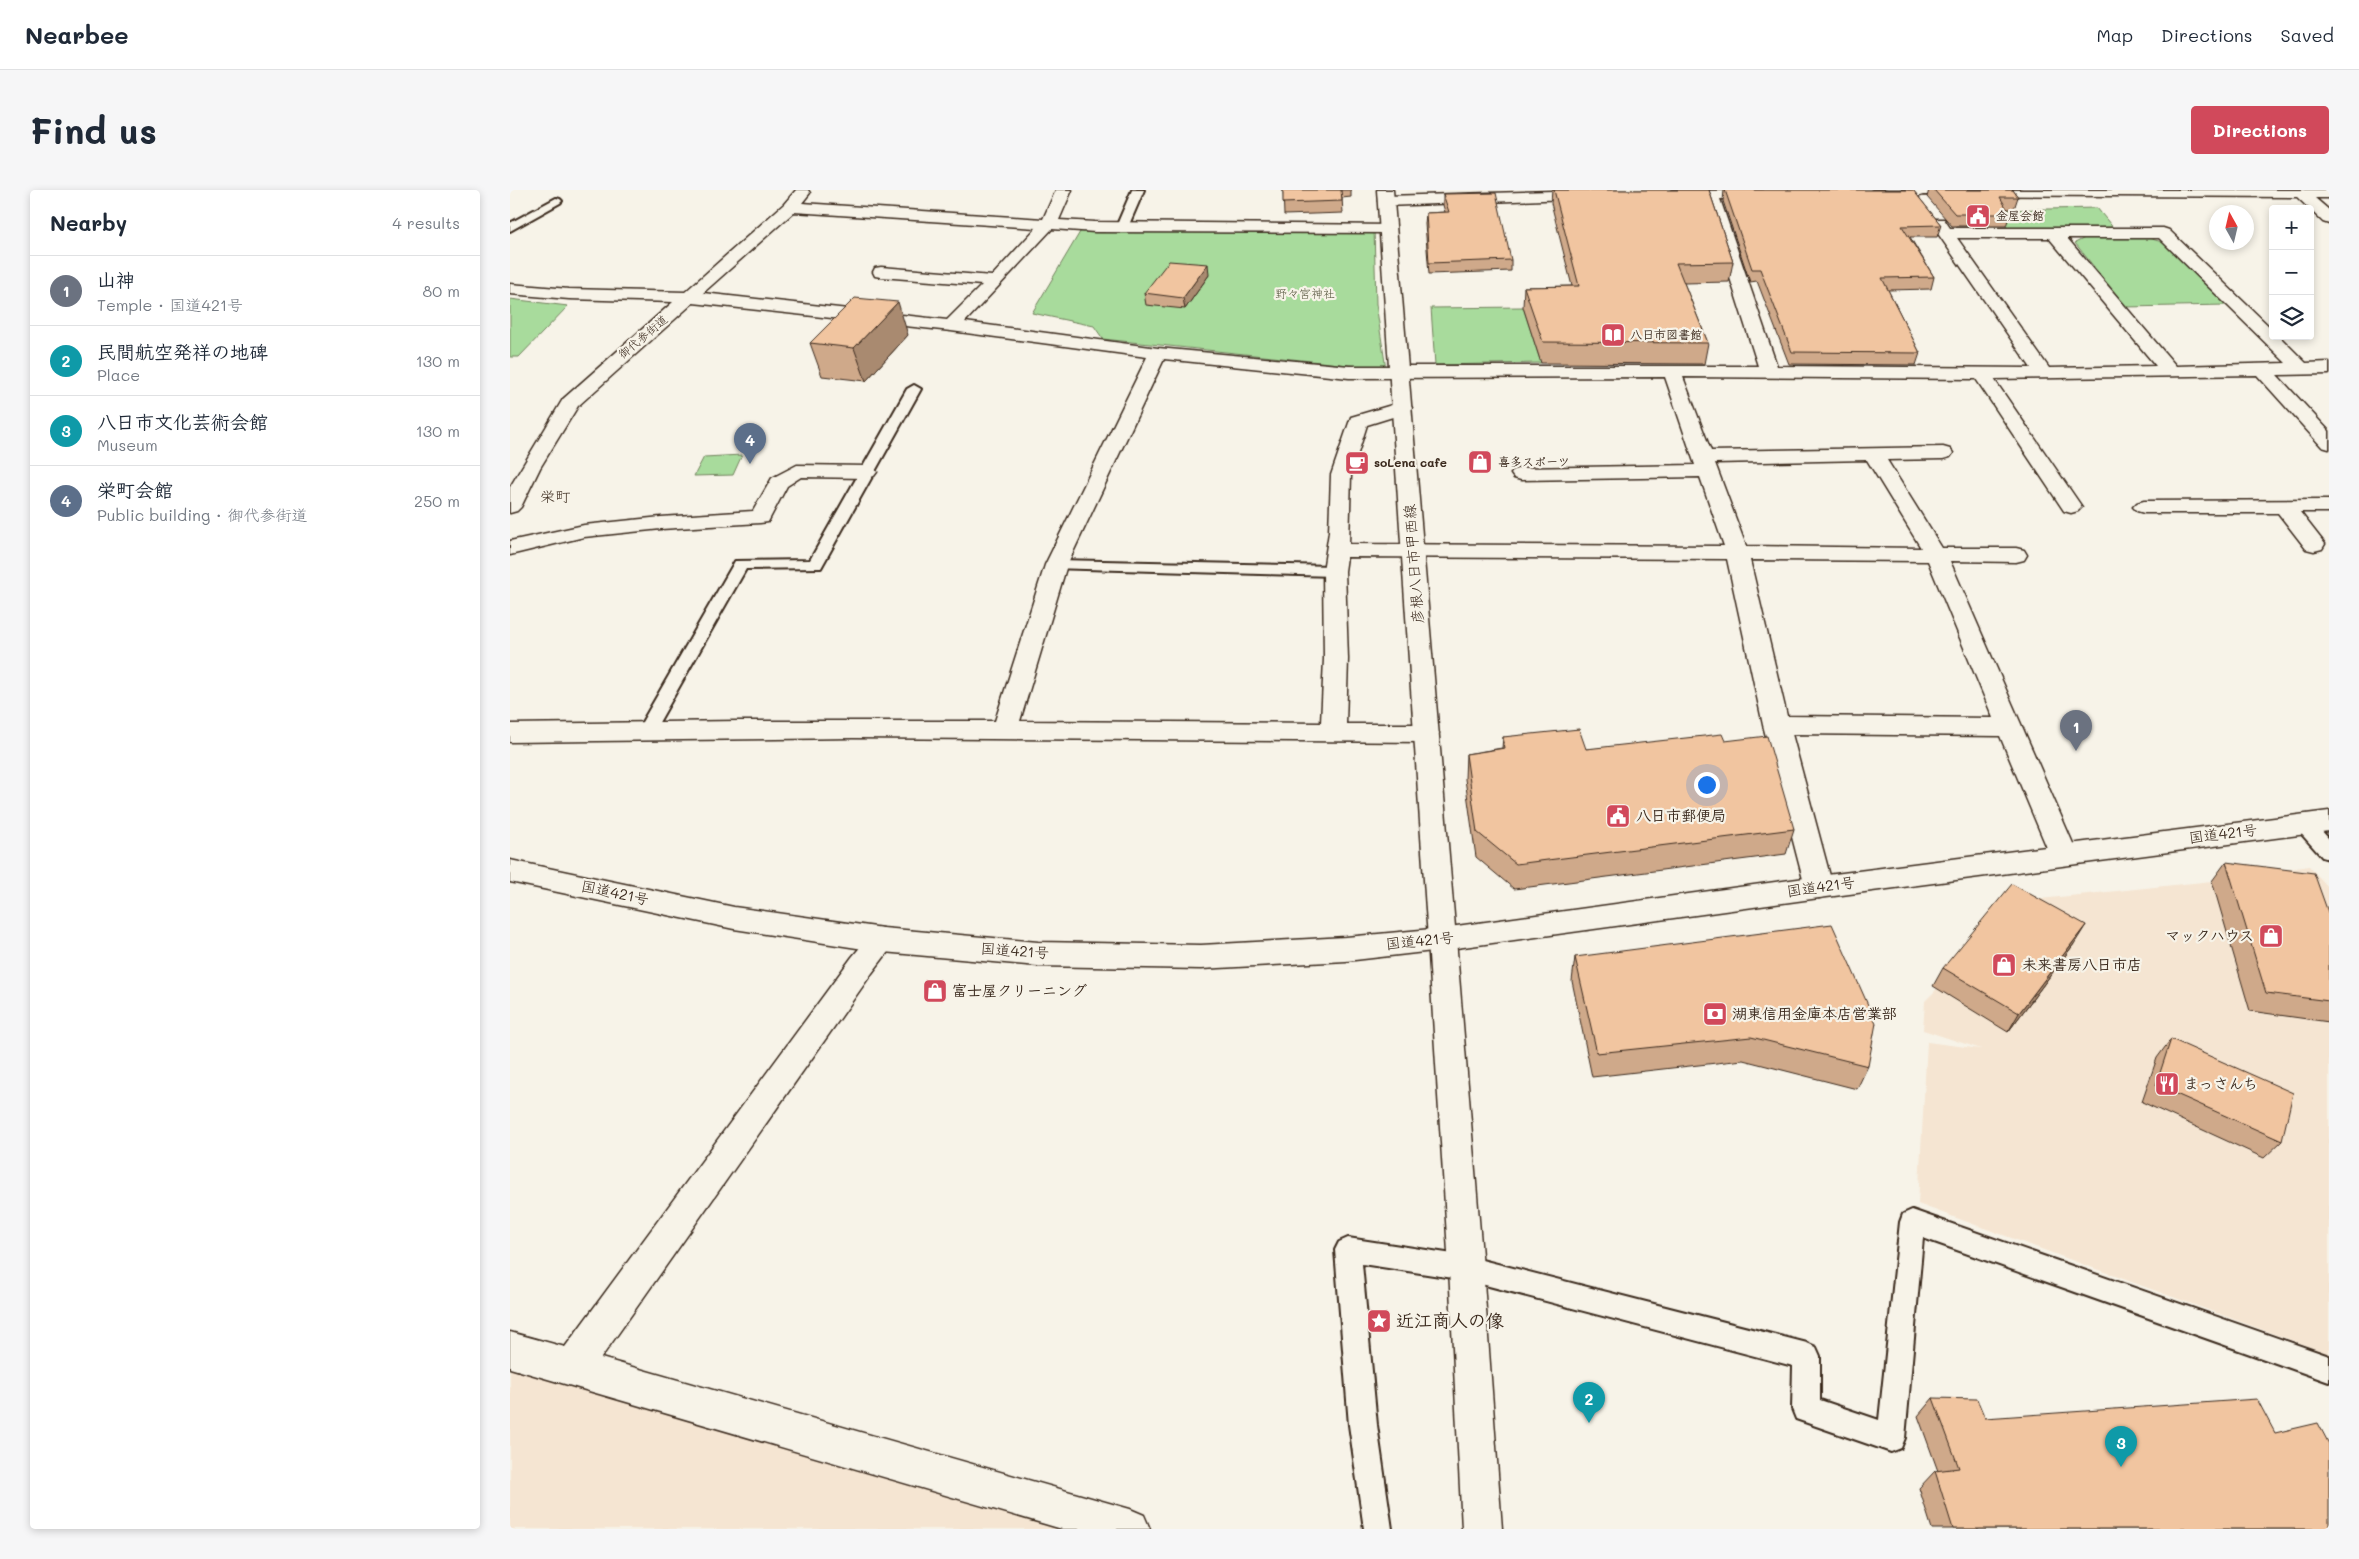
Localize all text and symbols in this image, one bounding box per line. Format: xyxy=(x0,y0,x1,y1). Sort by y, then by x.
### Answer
text: Nearbee xyxy=(25,19,129,50)
text: Map xyxy=(2096,23,2133,47)
text: Directions xyxy=(2161,23,2253,47)
text: Saved xyxy=(2281,23,2334,47)
button: Directions xyxy=(2191,106,2329,154)
text: Find us xyxy=(30,107,157,153)
public building icon: 金屋会館 xyxy=(1965,203,1991,229)
north arrow xyxy=(2209,205,2254,250)
map controls xyxy=(2269,205,2314,340)
button: + xyxy=(2269,205,2314,250)
place label: 金屋会館 xyxy=(1996,207,2044,223)
text: Nearby xyxy=(50,209,127,236)
text: 4 results xyxy=(392,212,460,233)
button: − xyxy=(2269,250,2314,295)
text: 山神 xyxy=(97,267,135,292)
text: 1 xyxy=(62,280,70,301)
text: 80 m xyxy=(423,280,460,301)
park label: 野々宮神社 xyxy=(1275,285,1335,301)
text: Temple · 国道421号 xyxy=(97,294,243,315)
button: layers xyxy=(2269,295,2314,340)
street label: 御代参街道 xyxy=(614,311,670,362)
library icon: 八日市図書館 xyxy=(1600,322,1626,348)
place label: 八日市図書館 xyxy=(1630,326,1702,342)
text: 民間航空発祥の地碑 xyxy=(97,339,268,364)
text: 2 xyxy=(62,350,70,371)
text: 130 m xyxy=(416,350,460,371)
text: Place xyxy=(97,364,140,385)
text: 八日市文化芸術会館 xyxy=(97,409,268,434)
text: 3 xyxy=(61,420,71,441)
text: 130 m xyxy=(416,420,460,441)
pin: 4 xyxy=(734,423,766,464)
text: Museum xyxy=(97,434,158,455)
shop icon: 喜多スポーツ xyxy=(1467,449,1493,475)
cafe icon: soLena cafe xyxy=(1344,450,1370,476)
place label: 喜多スポーツ xyxy=(1498,453,1570,469)
place label: soLena cafe xyxy=(1374,454,1447,470)
text: 栄町会館 xyxy=(97,477,173,502)
district label: 栄町 xyxy=(540,486,571,506)
text: 4 xyxy=(61,490,71,511)
text: 250 m xyxy=(414,490,460,511)
text: Public building · 御代参街道 xyxy=(97,504,307,525)
street label: 彦根八日市甲西線 xyxy=(1399,504,1427,625)
pin: 1 xyxy=(2060,710,2092,751)
your location xyxy=(1694,772,1720,798)
public building icon: 八日市郵便局 xyxy=(1605,803,1631,829)
place label: 八日市郵便局 xyxy=(1636,805,1726,825)
street label: 国道421号 xyxy=(2187,819,2258,847)
street label: 国道421号 xyxy=(1785,871,1856,901)
street label: 国道421号 xyxy=(579,875,651,909)
shop icon: マックハウス xyxy=(2258,923,2284,949)
place label: マックハウス xyxy=(2165,925,2254,945)
street label: 国道421号 xyxy=(1385,926,1455,954)
street label: 国道421号 xyxy=(980,938,1050,962)
shop icon: 未来書房八日市店 xyxy=(1991,952,2017,978)
place label: 未来書房八日市店 xyxy=(2022,954,2142,974)
shop icon: 富士屋クリーニング xyxy=(922,978,948,1004)
place label: 富士屋クリーニング xyxy=(952,980,1087,1000)
bank icon: 湖東信用金庫本店営業部 xyxy=(1702,1001,1728,1027)
place label: 湖東信用金庫本店営業部 xyxy=(1732,1003,1897,1023)
restaurant icon: まっさんち xyxy=(2154,1071,2180,1097)
place label: まっさんち xyxy=(2184,1073,2258,1093)
place icon: 近江商人の像 xyxy=(1366,1308,1392,1334)
place label: 近江商人の像 xyxy=(1396,1308,1504,1332)
pin: 2 xyxy=(1573,1382,1605,1423)
pin: 3 xyxy=(2105,1426,2137,1467)

